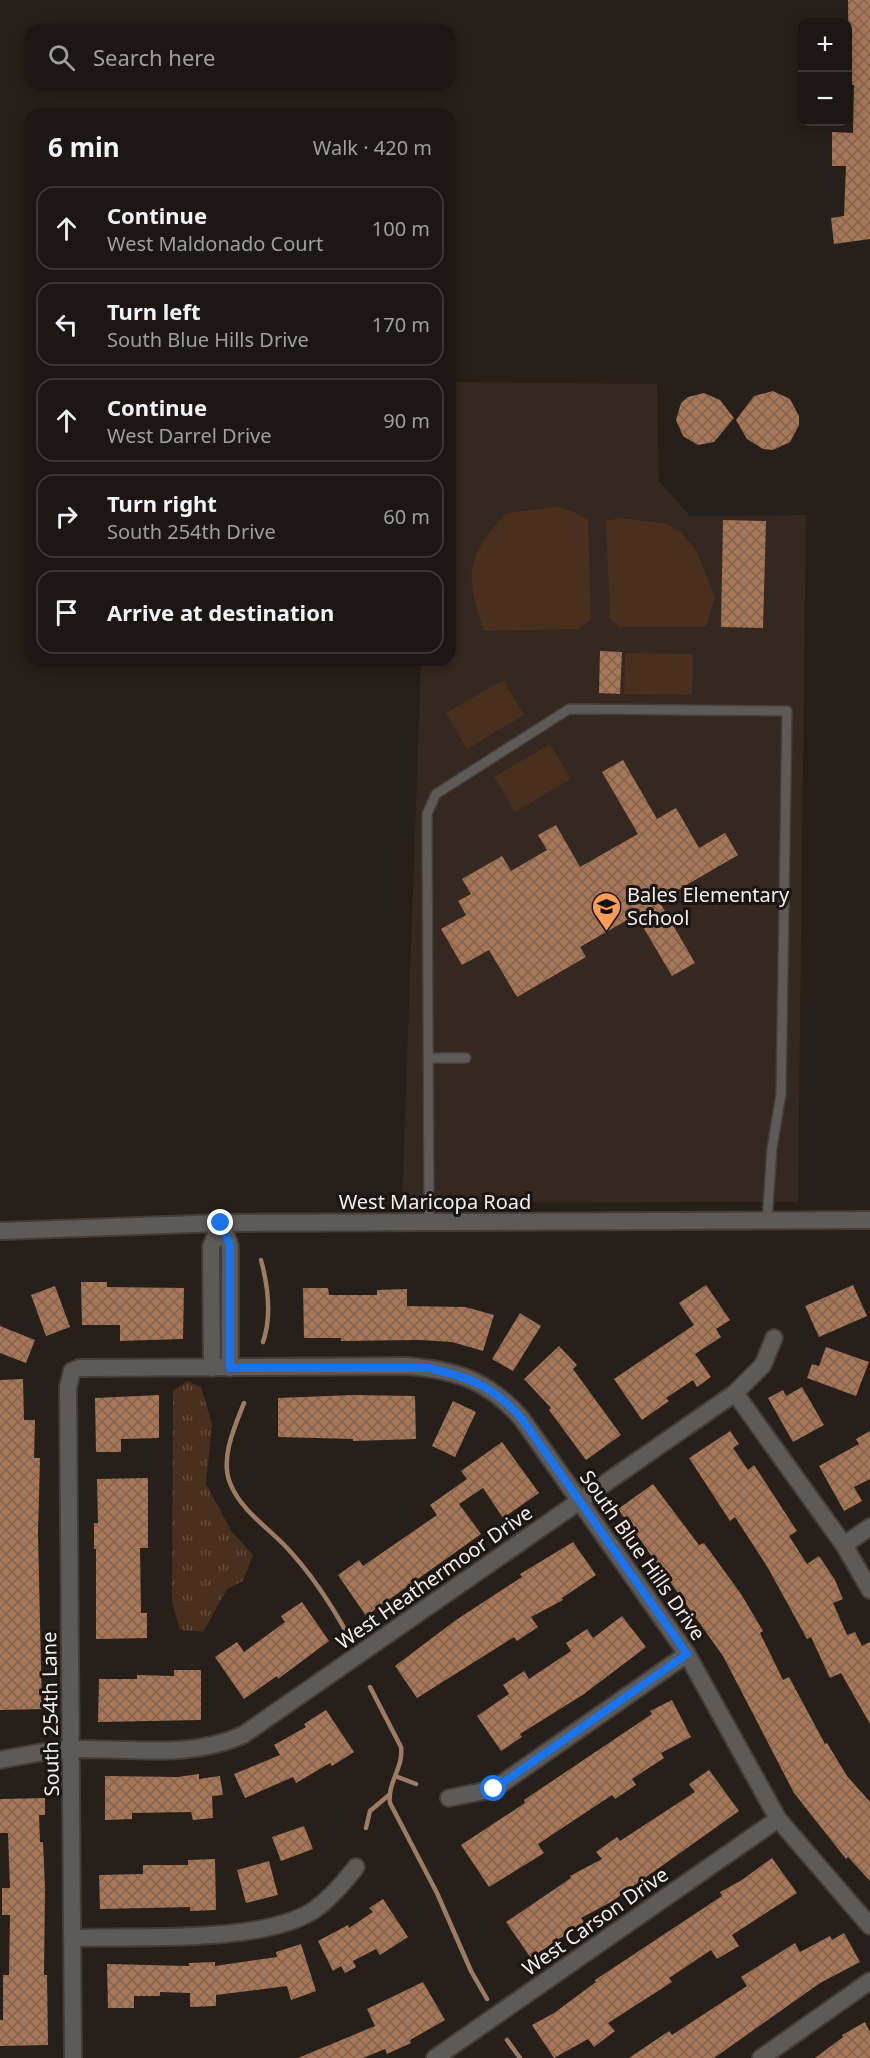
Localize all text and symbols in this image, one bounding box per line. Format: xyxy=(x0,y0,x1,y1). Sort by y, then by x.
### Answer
map controls xyxy=(798,18,852,126)
button: + xyxy=(798,18,852,72)
search box xyxy=(24,24,456,90)
icon: search xyxy=(45,41,78,74)
text: Search here xyxy=(93,42,215,72)
button: − xyxy=(798,72,852,126)
text: 6 min xyxy=(48,129,120,165)
text: Walk · 420 m xyxy=(313,134,432,161)
text: Continue xyxy=(107,200,207,230)
icon: ahead xyxy=(50,212,83,245)
text: 100 m xyxy=(372,215,430,242)
text: West Maldonado Court xyxy=(107,230,323,257)
text: Turn left xyxy=(107,296,201,326)
icon: left xyxy=(50,308,83,341)
text: 170 m xyxy=(372,311,430,338)
text: South Blue Hills Drive xyxy=(107,326,309,353)
text: Continue xyxy=(107,392,207,422)
icon: ahead xyxy=(50,404,83,437)
text: 90 m xyxy=(383,407,430,434)
text: West Darrel Drive xyxy=(107,422,272,449)
text: Turn right xyxy=(107,488,217,518)
icon: right xyxy=(50,500,83,533)
text: 60 m xyxy=(383,503,430,530)
text: South 254th Drive xyxy=(107,518,276,545)
icon: arrive xyxy=(50,596,83,629)
text: Arrive at destination xyxy=(107,597,334,627)
place label: Bales Elementary School xyxy=(627,881,790,931)
school or university icon: Bales Elementary School xyxy=(590,890,622,932)
street label: West Maricopa Road xyxy=(339,1188,531,1215)
route end xyxy=(207,1209,233,1235)
street label: South Blue Hills Drive xyxy=(574,1465,712,1645)
street label: West Heathermoor Drive xyxy=(331,1499,537,1655)
street label: South 254th Lane xyxy=(35,1631,65,1797)
route start xyxy=(480,1775,506,1801)
street label: West Carson Drive xyxy=(517,1861,673,1981)

